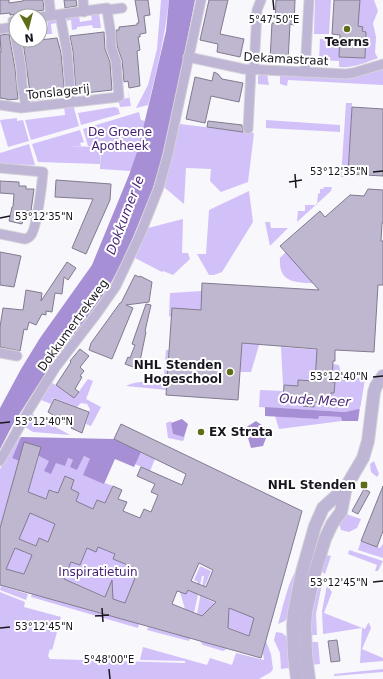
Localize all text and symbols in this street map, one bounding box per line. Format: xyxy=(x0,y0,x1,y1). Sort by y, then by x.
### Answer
north arrow xyxy=(8,8,48,48)
text: 5°47'50"E xyxy=(249,14,299,25)
marker: Teerns xyxy=(342,24,352,34)
text: N xyxy=(24,30,35,44)
place label: Teerns xyxy=(325,35,369,49)
street label: Dekamastraat xyxy=(243,50,329,68)
street label: Tonslagerij xyxy=(25,82,90,102)
park label: De Groene Apotheek xyxy=(88,125,152,153)
text: 53°12'35"N xyxy=(310,166,368,177)
water label: Dokkumer Ie xyxy=(103,173,147,257)
text: 53°12'35"N xyxy=(15,211,73,222)
street label: Dokkumertrekweg xyxy=(35,276,111,374)
place label: NHL Stenden Hogeschool xyxy=(134,358,222,386)
marker: NHL Stenden Hogeschool xyxy=(225,367,235,377)
text: 53°12'40"N xyxy=(310,371,368,382)
water label: Oude Meer xyxy=(279,391,353,409)
text: 53°12'40"N xyxy=(15,416,73,427)
place label: EX Strata xyxy=(209,425,273,439)
marker: EX Strata xyxy=(196,427,206,437)
place label: NHL Stenden xyxy=(268,478,356,492)
marker: NHL Stenden xyxy=(359,480,369,490)
park label: Inspiratietuin xyxy=(58,565,138,579)
text: 53°12'45"N xyxy=(310,577,368,588)
text: 53°12'45"N xyxy=(15,621,73,632)
text: 5°48'00"E xyxy=(84,654,134,665)

